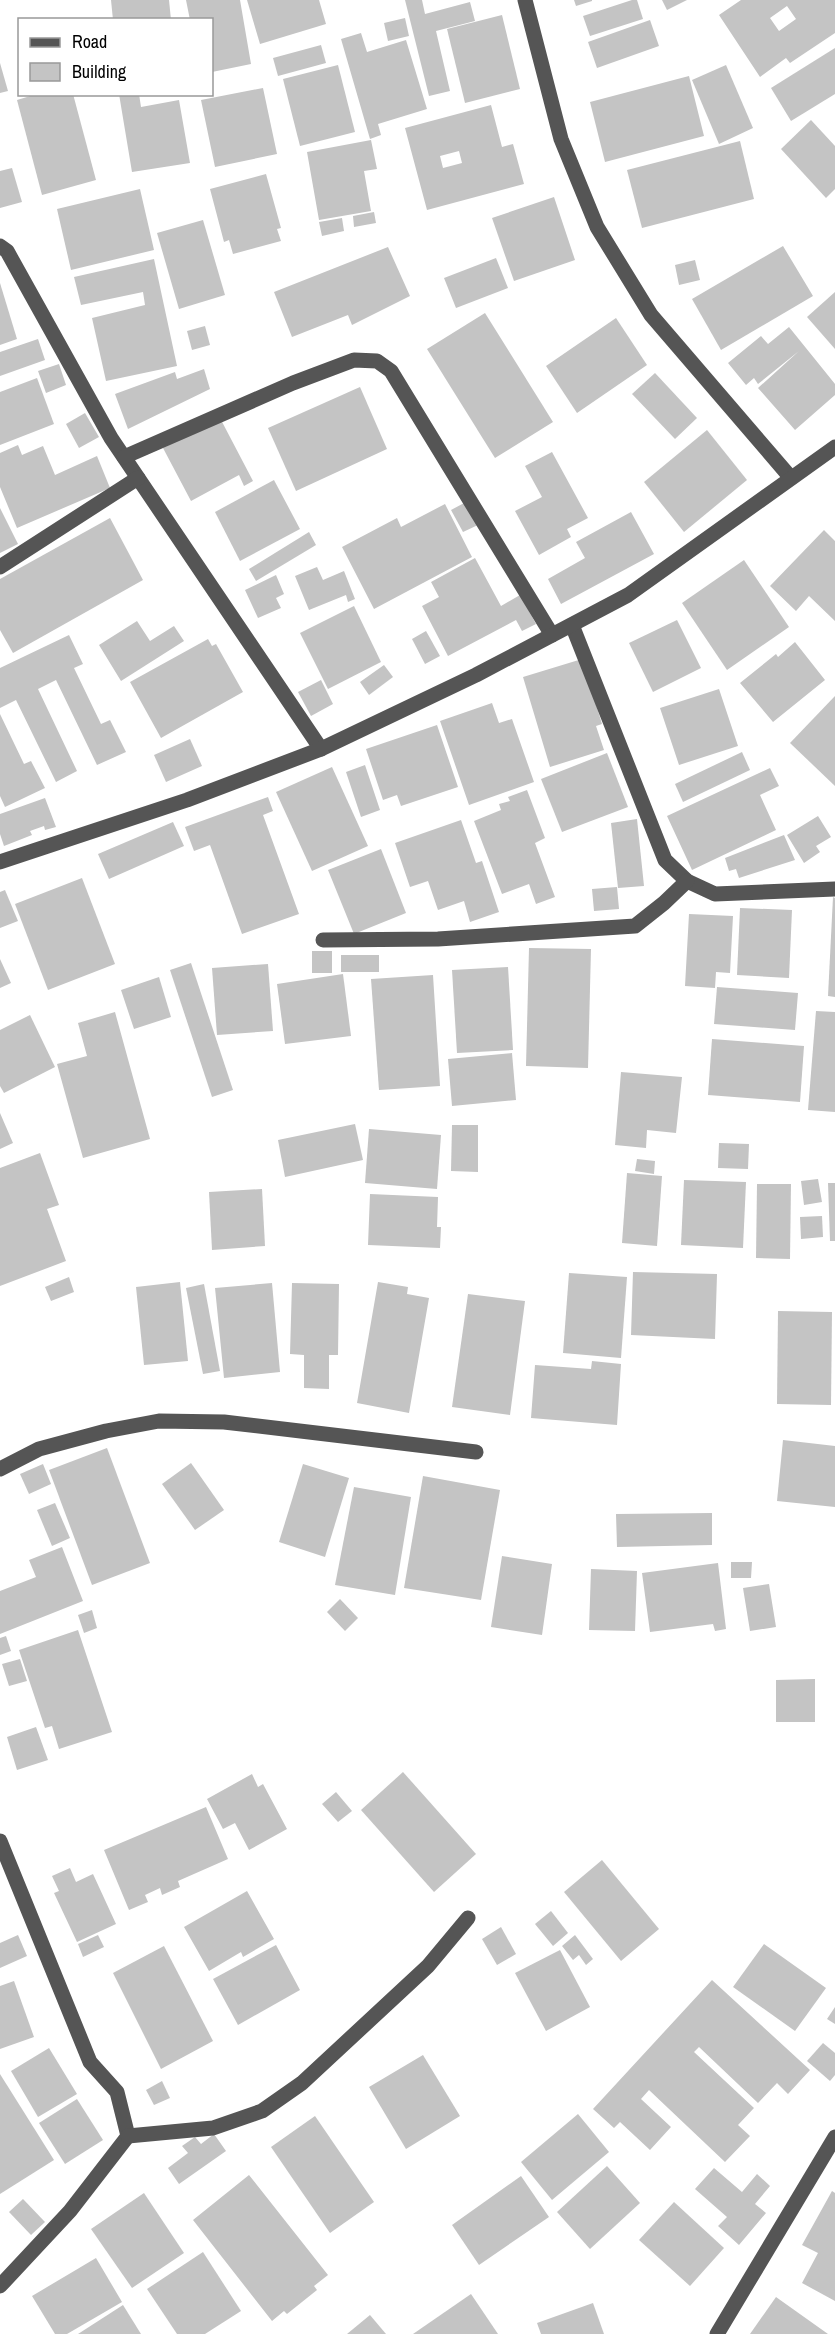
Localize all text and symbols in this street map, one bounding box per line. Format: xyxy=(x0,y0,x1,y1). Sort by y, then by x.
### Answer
legend xyxy=(18,18,213,96)
text: Road xyxy=(72,29,107,54)
text: Building xyxy=(72,59,127,84)

